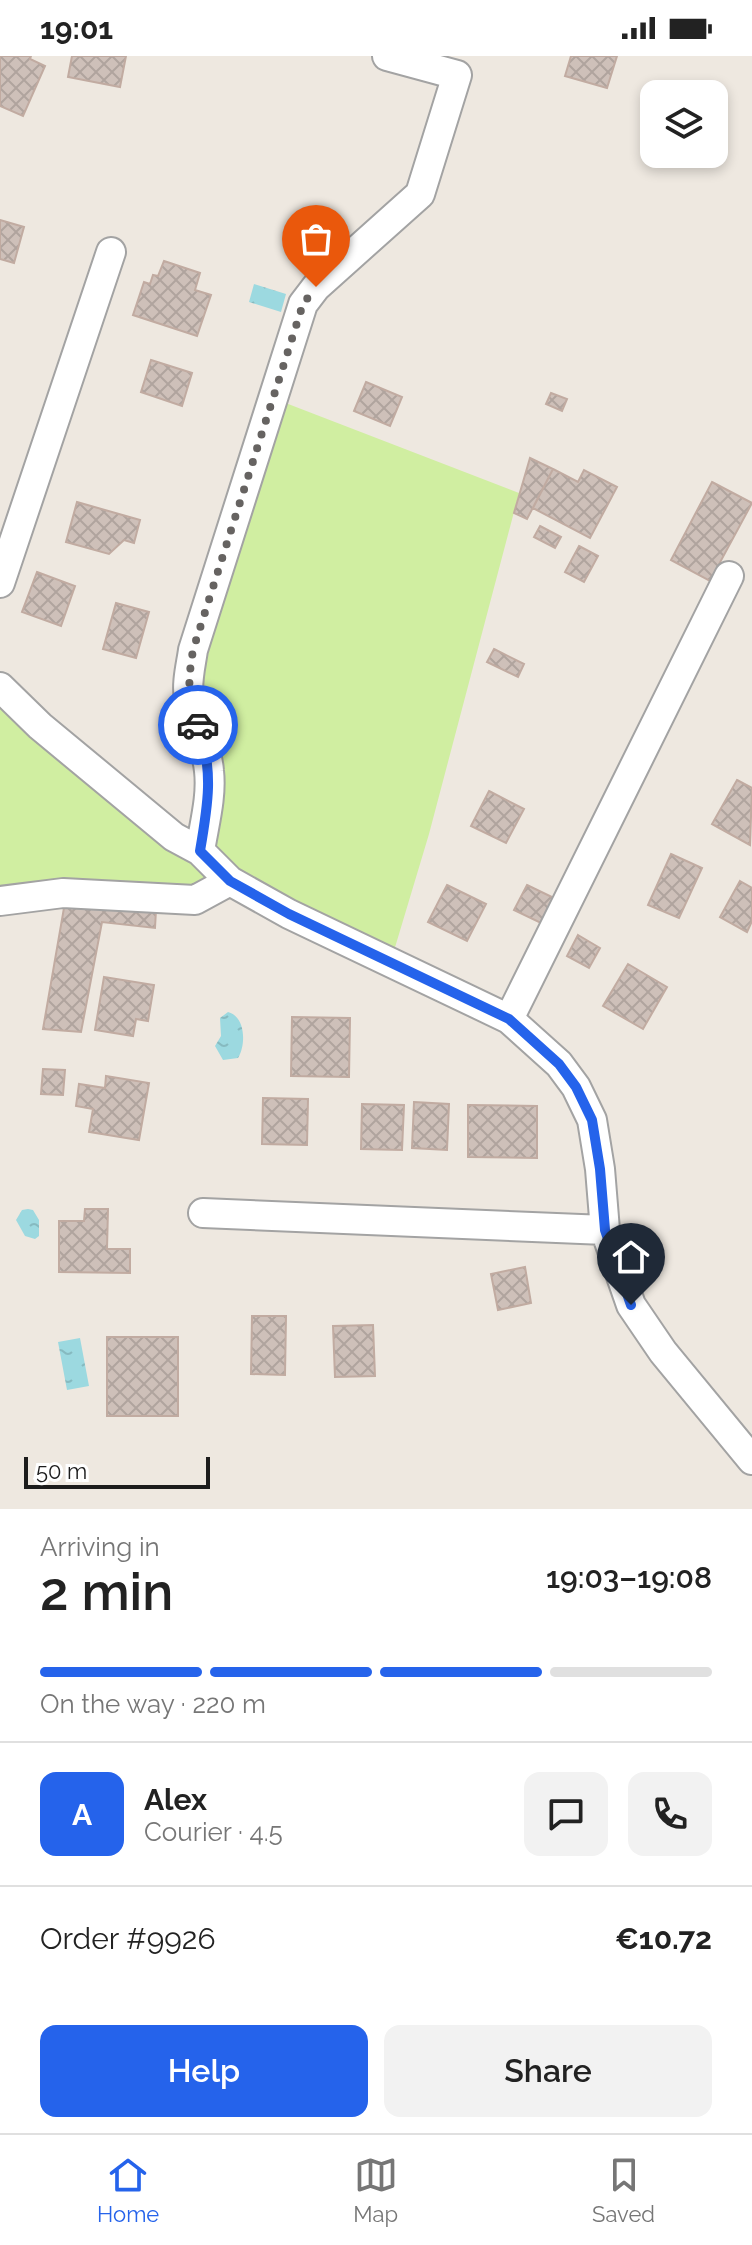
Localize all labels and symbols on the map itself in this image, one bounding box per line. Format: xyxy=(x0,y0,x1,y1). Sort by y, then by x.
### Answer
pin xyxy=(282,205,350,287)
courier xyxy=(158,685,238,765)
pin xyxy=(597,1223,665,1305)
scale bar xyxy=(24,1453,210,1489)

